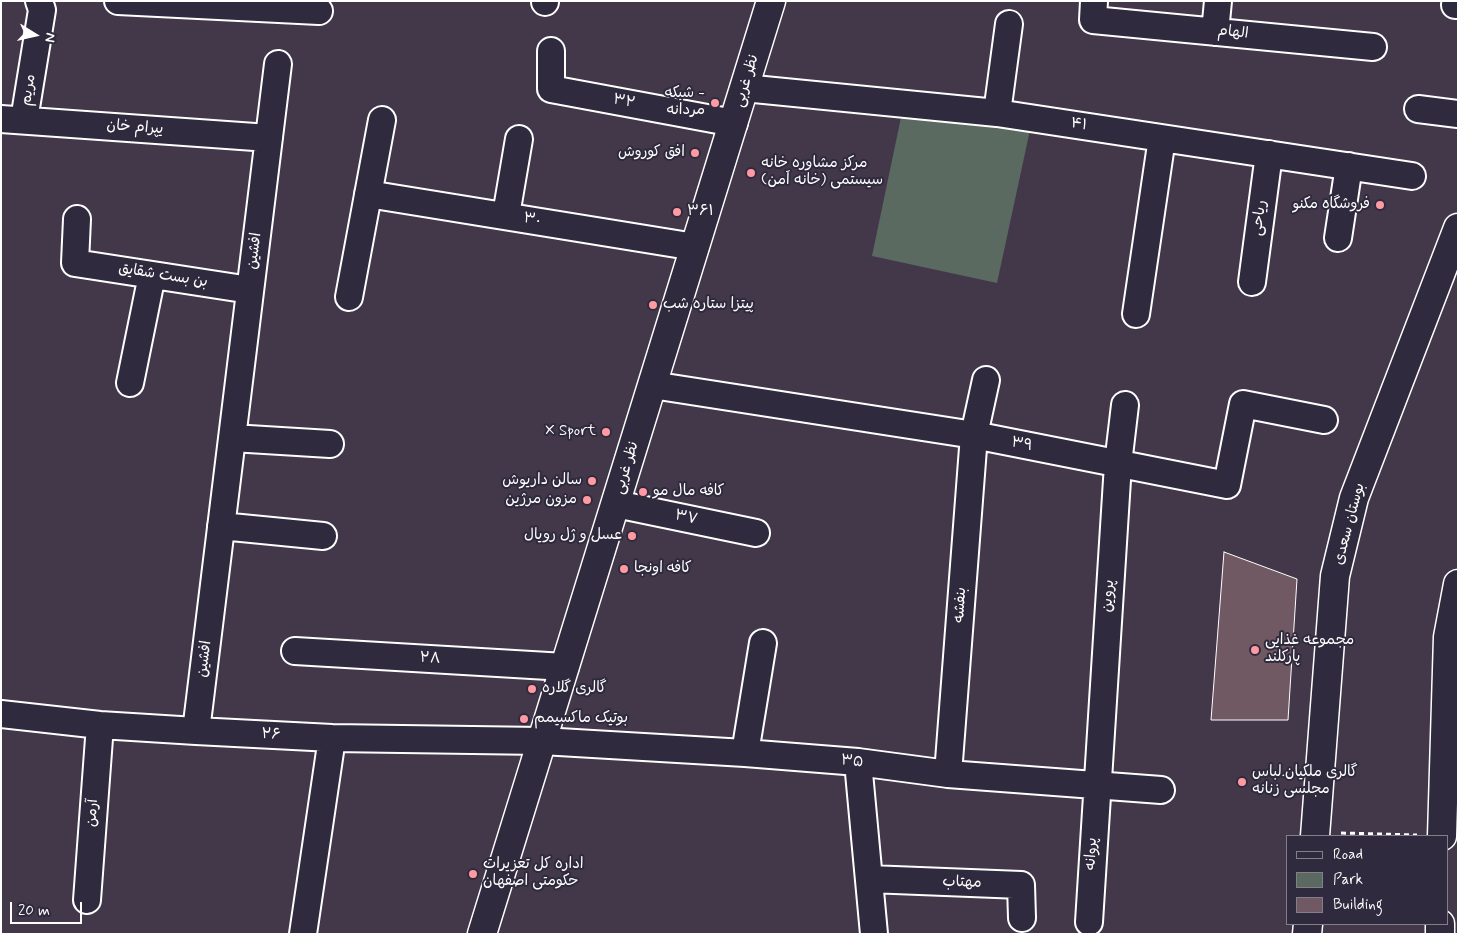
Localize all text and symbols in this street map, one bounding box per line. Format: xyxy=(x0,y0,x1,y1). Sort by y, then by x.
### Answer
north arrow xyxy=(10,10,60,60)
street label: الهام xyxy=(1217,22,1249,44)
text: N xyxy=(40,31,59,44)
street label: نظر غربی xyxy=(731,53,763,109)
street label: مریم xyxy=(18,73,40,107)
place label: شبکه - مردانه xyxy=(665,85,705,120)
street label: ۳۲ xyxy=(611,91,637,113)
marker: شبکه - مردانه xyxy=(709,97,721,109)
street label: ۴۱ xyxy=(1069,115,1089,135)
street label: یپرام خان xyxy=(106,117,164,139)
place label: افق کوروش xyxy=(618,144,685,162)
marker: افق کوروش xyxy=(689,147,701,159)
place label: مرکز مشاوره خانه سیستمی (خانه اَمن) xyxy=(761,155,883,190)
marker: مرکز مشاوره خانه سیستمی (خانه اَمن) xyxy=(745,167,757,179)
place label: فروشگاه مکنو xyxy=(1293,196,1370,214)
street label: ریاحی xyxy=(1249,199,1271,237)
marker: فروشگاه مکنو xyxy=(1374,199,1386,211)
place label: ۳۶۱ xyxy=(687,203,714,221)
marker: ۳۶۱ xyxy=(671,206,683,218)
street label: ۳۰ xyxy=(522,210,542,230)
street label: افشین xyxy=(244,232,266,270)
street label: بن بست شقایق xyxy=(117,260,209,292)
place label: پیتزا ستاره شب xyxy=(663,296,754,314)
marker: پیتزا ستاره شب xyxy=(647,299,659,311)
place label: X Sport xyxy=(545,423,596,441)
marker: X Sport xyxy=(600,426,612,438)
street label: ۳۹ xyxy=(1010,434,1034,456)
street label: نظر غربی xyxy=(611,440,643,496)
place label: سالن داریوش xyxy=(502,472,582,490)
marker: سالن داریوش xyxy=(586,475,598,487)
street label: بوستان سعدی xyxy=(1330,481,1370,567)
place label: کافه مال مو xyxy=(653,483,724,501)
marker: کافه مال مو xyxy=(637,486,649,498)
place label: مزون مرژین xyxy=(505,491,577,509)
marker: مزون مرژین xyxy=(581,494,593,506)
street label: ۳۷ xyxy=(673,507,699,529)
place label: عسل و ژل رویال xyxy=(524,527,622,545)
marker: عسل و ژل رویال xyxy=(626,530,638,542)
place label: کافه اونجا xyxy=(634,560,692,578)
marker: کافه اونجا xyxy=(618,563,630,575)
street label: پروین xyxy=(1099,579,1119,613)
street label: بنفشه xyxy=(951,587,971,623)
place label: مجموعه غذایی پارکلند xyxy=(1265,632,1354,667)
street label: افشین xyxy=(194,640,216,678)
marker: مجموعه غذایی پارکلند xyxy=(1249,644,1261,656)
street label: ۲۸ xyxy=(419,649,441,669)
place label: گالری گلاره xyxy=(542,680,607,698)
marker: گالری گلاره xyxy=(526,683,538,695)
place label: بوتیک ماکسیمم xyxy=(534,710,628,728)
marker: بوتیک ماکسیمم xyxy=(518,713,530,725)
street label: ۲۶ xyxy=(261,726,281,744)
street label: ۳۵ xyxy=(840,752,864,772)
place label: گالری ملکیان.لباس مجلسی زنانه xyxy=(1252,764,1358,799)
marker: گالری ملکیان.لباس مجلسی زنانه xyxy=(1236,776,1248,788)
street label: آرمن xyxy=(83,798,103,828)
legend xyxy=(1286,835,1449,925)
street label: پروانه xyxy=(1082,837,1102,871)
text: Road xyxy=(1333,845,1363,865)
place label: اداره کل تعزیرات حکومتی اصفهان xyxy=(483,856,584,891)
marker: اداره کل تعزیرات حکومتی اصفهان xyxy=(467,868,479,880)
text: Park xyxy=(1333,870,1363,890)
street label: مهتاب xyxy=(942,873,982,893)
scale bar xyxy=(12,892,85,924)
text: Building xyxy=(1333,895,1383,915)
text: 20 m xyxy=(18,901,50,921)

